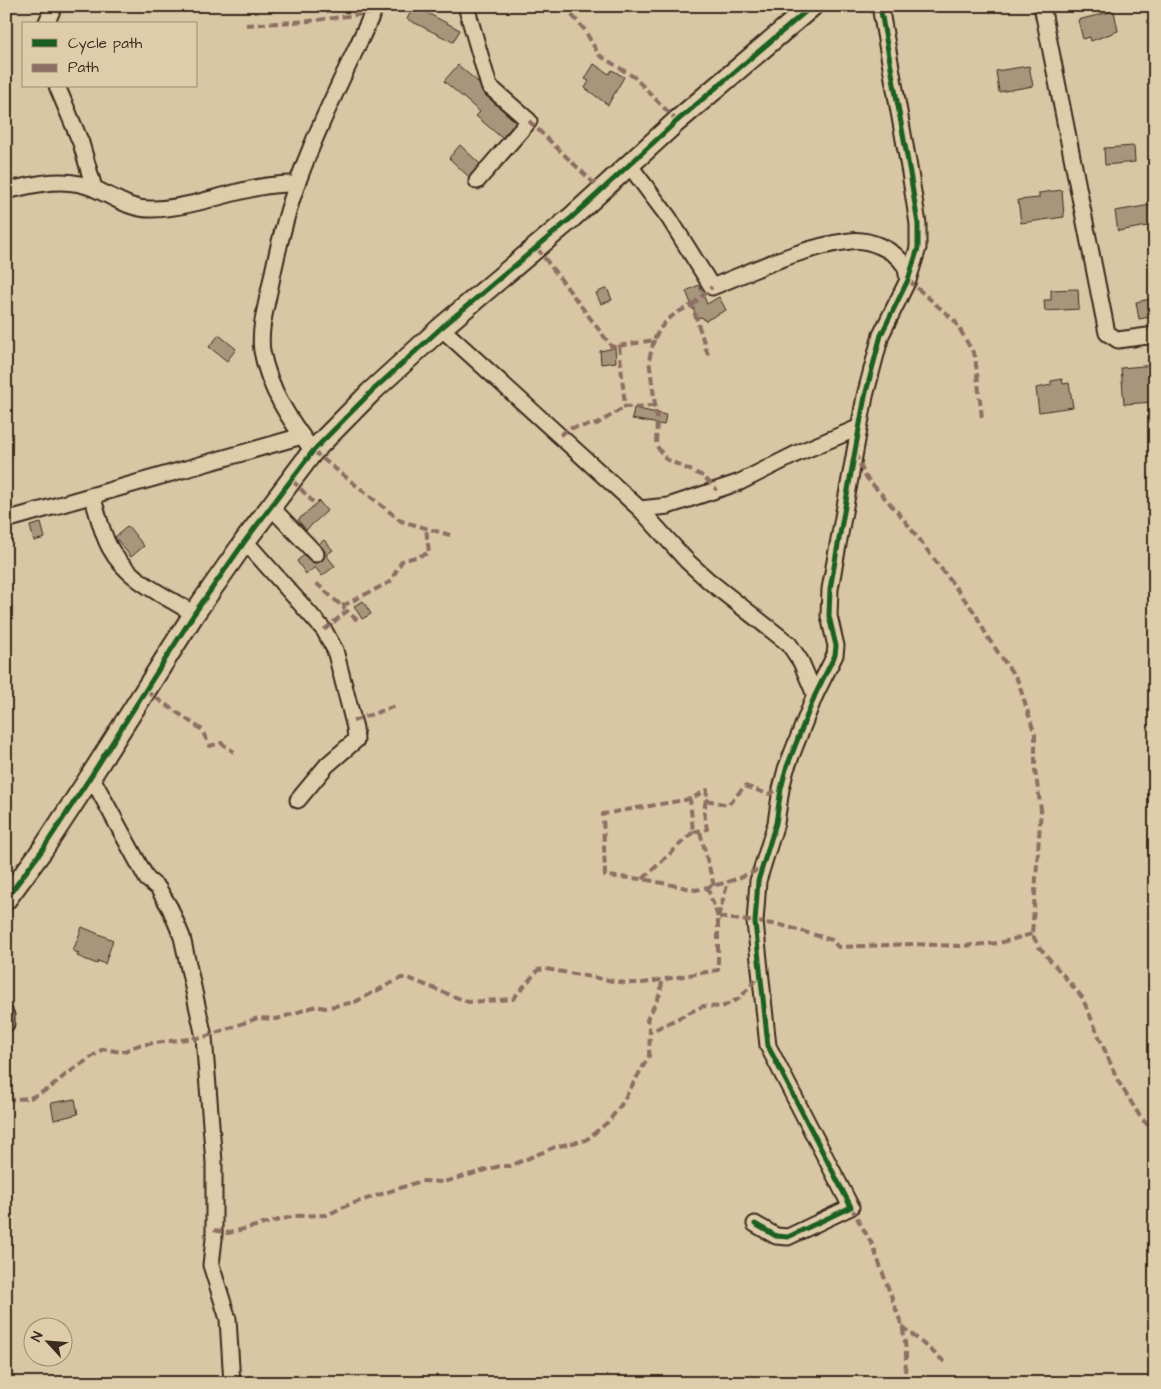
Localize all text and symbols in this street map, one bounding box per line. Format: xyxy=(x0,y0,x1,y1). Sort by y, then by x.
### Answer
legend xyxy=(22,22,198,88)
text: Cycle path xyxy=(68,33,143,55)
text: Path xyxy=(68,57,99,78)
north arrow xyxy=(22,1316,72,1366)
text: N xyxy=(26,1328,48,1345)

